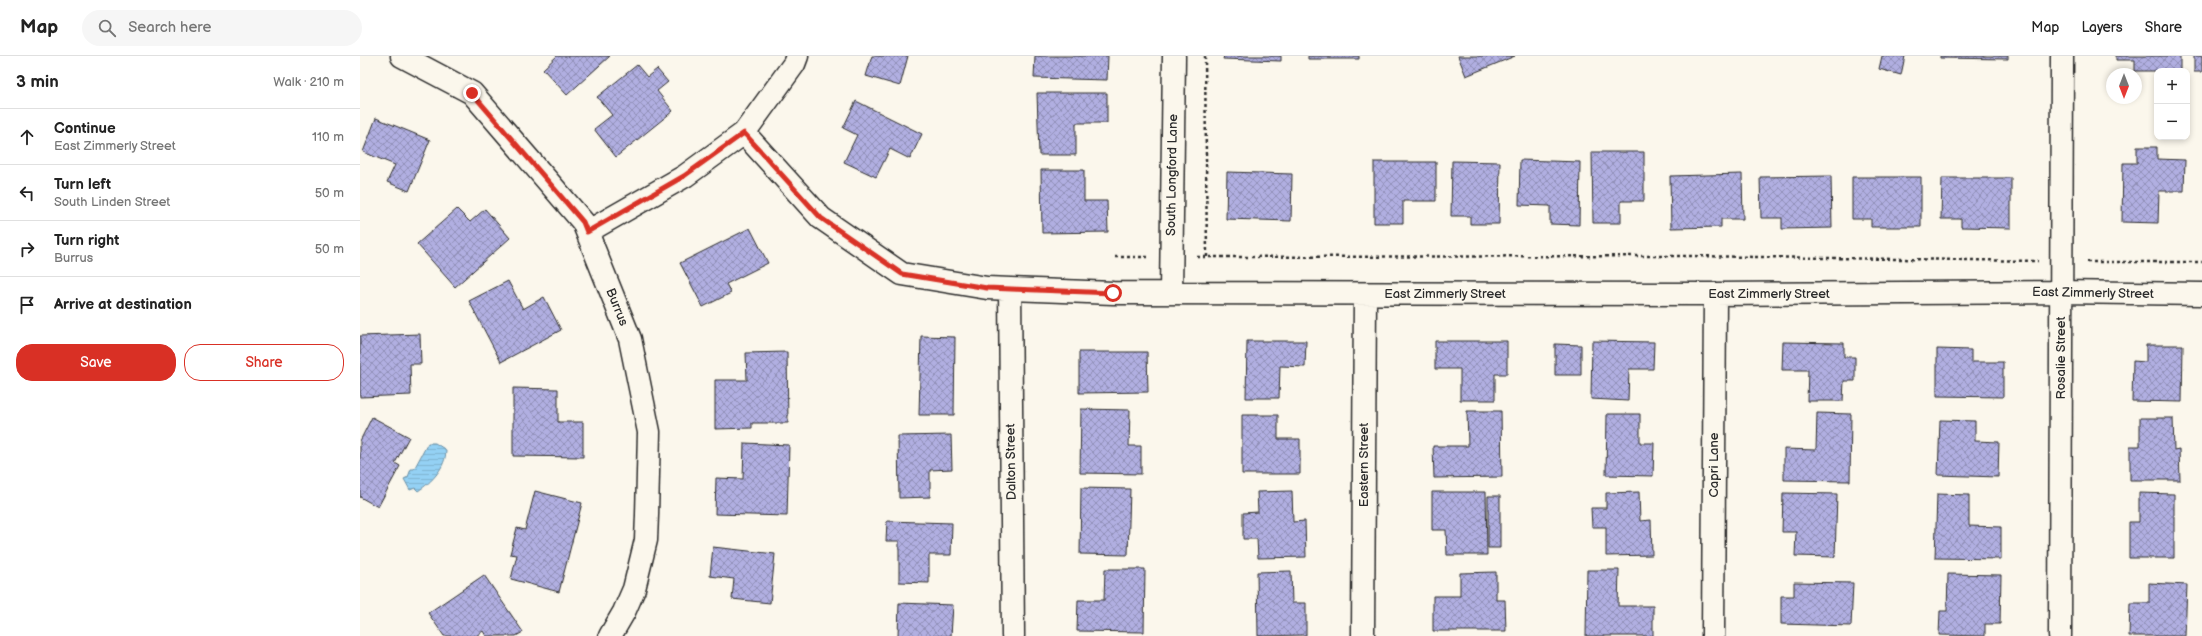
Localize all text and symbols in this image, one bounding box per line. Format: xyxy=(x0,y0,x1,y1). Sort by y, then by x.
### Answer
search box xyxy=(82,10,362,46)
text: Map xyxy=(20,16,58,39)
icon: search xyxy=(96,17,118,39)
text: Search here xyxy=(128,18,211,37)
text: Map xyxy=(2031,19,2059,36)
text: Layers xyxy=(2081,19,2123,36)
text: Share xyxy=(2145,19,2182,36)
north arrow xyxy=(2106,68,2142,104)
map controls xyxy=(2154,68,2190,140)
button: + xyxy=(2154,68,2190,104)
text: 3 min xyxy=(16,72,59,92)
text: Walk · 210 m xyxy=(273,74,344,90)
route end xyxy=(463,84,481,102)
button: − xyxy=(2154,104,2190,140)
street label: South Longford Lane xyxy=(1163,114,1181,236)
text: Continue xyxy=(54,119,116,138)
icon: ahead xyxy=(16,126,38,148)
text: 110 m xyxy=(312,129,344,145)
text: East Zimmerly Street xyxy=(54,138,176,154)
text: Turn left xyxy=(54,175,111,194)
icon: left xyxy=(16,182,38,204)
text: 50 m xyxy=(315,185,344,201)
text: South Linden Street xyxy=(54,194,170,210)
text: Turn right xyxy=(54,231,119,250)
icon: right xyxy=(16,238,38,260)
text: 50 m xyxy=(315,241,344,257)
text: Burrus xyxy=(54,250,93,266)
route start xyxy=(1104,284,1122,302)
street label: East Zimmerly Street xyxy=(2032,284,2154,302)
street label: Burrus xyxy=(602,286,632,329)
street label: East Zimmerly Street xyxy=(1384,286,1506,302)
street label: East Zimmerly Street xyxy=(1708,286,1830,302)
icon: arrive xyxy=(16,294,38,316)
text: Arrive at destination xyxy=(54,295,192,314)
street label: Rosalie Street xyxy=(2053,316,2069,400)
button: Save xyxy=(16,344,176,381)
button: Share xyxy=(184,344,344,381)
street label: Dalton Street xyxy=(1002,423,1020,501)
street label: Eastern Street xyxy=(1356,423,1372,507)
street label: Capri Lane xyxy=(1706,432,1722,497)

